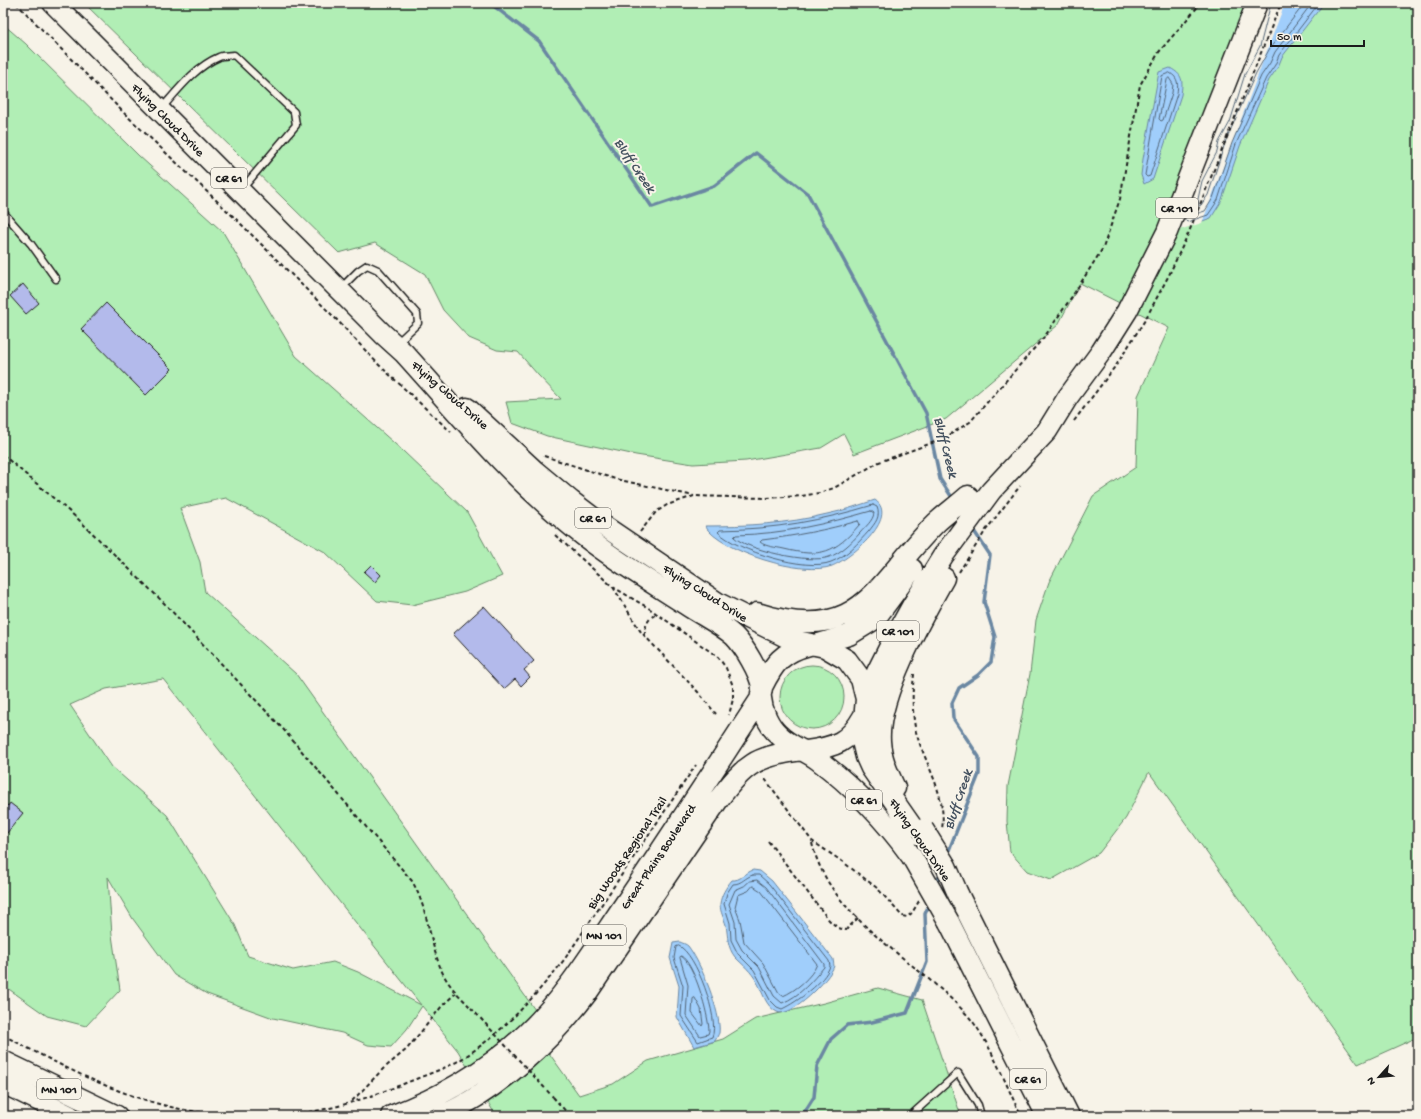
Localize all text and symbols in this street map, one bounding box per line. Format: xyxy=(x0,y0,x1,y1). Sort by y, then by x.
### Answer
scale bar xyxy=(1271,22,1364,48)
text: 50 m xyxy=(1277,31,1302,45)
street label: Flying Cloud Drive xyxy=(127,80,207,161)
water label: Bluff Creek xyxy=(610,136,659,198)
road number: CR 61 xyxy=(211,168,247,188)
road number: CR 101 xyxy=(1156,198,1198,218)
street label: Flying Cloud Drive xyxy=(407,358,491,434)
water label: Bluff Creek xyxy=(929,415,961,481)
road number: CR 61 xyxy=(575,508,611,528)
street label: Flying Cloud Drive xyxy=(659,561,750,626)
road number: CR 101 xyxy=(877,621,919,641)
water label: Bluff Creek xyxy=(941,766,978,832)
road number: CR 61 xyxy=(846,790,882,810)
street label: Big Woods Regional Trail xyxy=(584,794,671,913)
street label: Flying Cloud Drive xyxy=(884,796,953,885)
street label: Great Plains Boulevard xyxy=(618,801,701,913)
road number: MN 101 xyxy=(582,925,626,945)
north arrow xyxy=(1359,1057,1399,1097)
road number: CR 61 xyxy=(1010,1069,1046,1089)
text: N xyxy=(1365,1075,1379,1087)
road number: MN 101 xyxy=(37,1079,81,1099)

